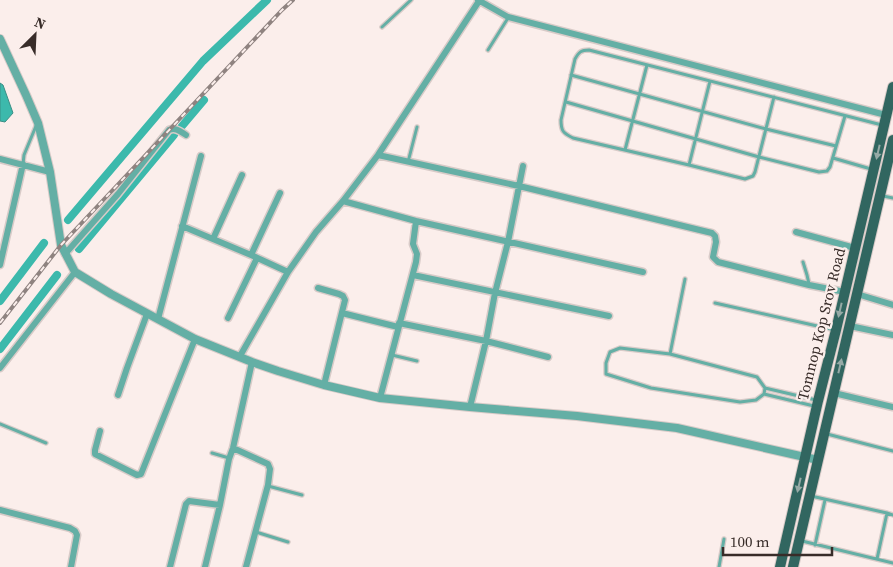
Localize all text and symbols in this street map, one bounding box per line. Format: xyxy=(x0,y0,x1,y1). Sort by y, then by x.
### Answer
north arrow xyxy=(10,10,60,60)
text: N xyxy=(32,12,49,34)
one-way arrow xyxy=(874,144,882,159)
street label: Tomnop Kop Srov Road xyxy=(792,245,850,402)
one-way arrow xyxy=(836,303,844,318)
one-way arrow xyxy=(836,359,844,374)
one-way arrow xyxy=(795,478,803,493)
scale bar xyxy=(723,524,832,556)
text: 100 m xyxy=(730,531,770,552)

